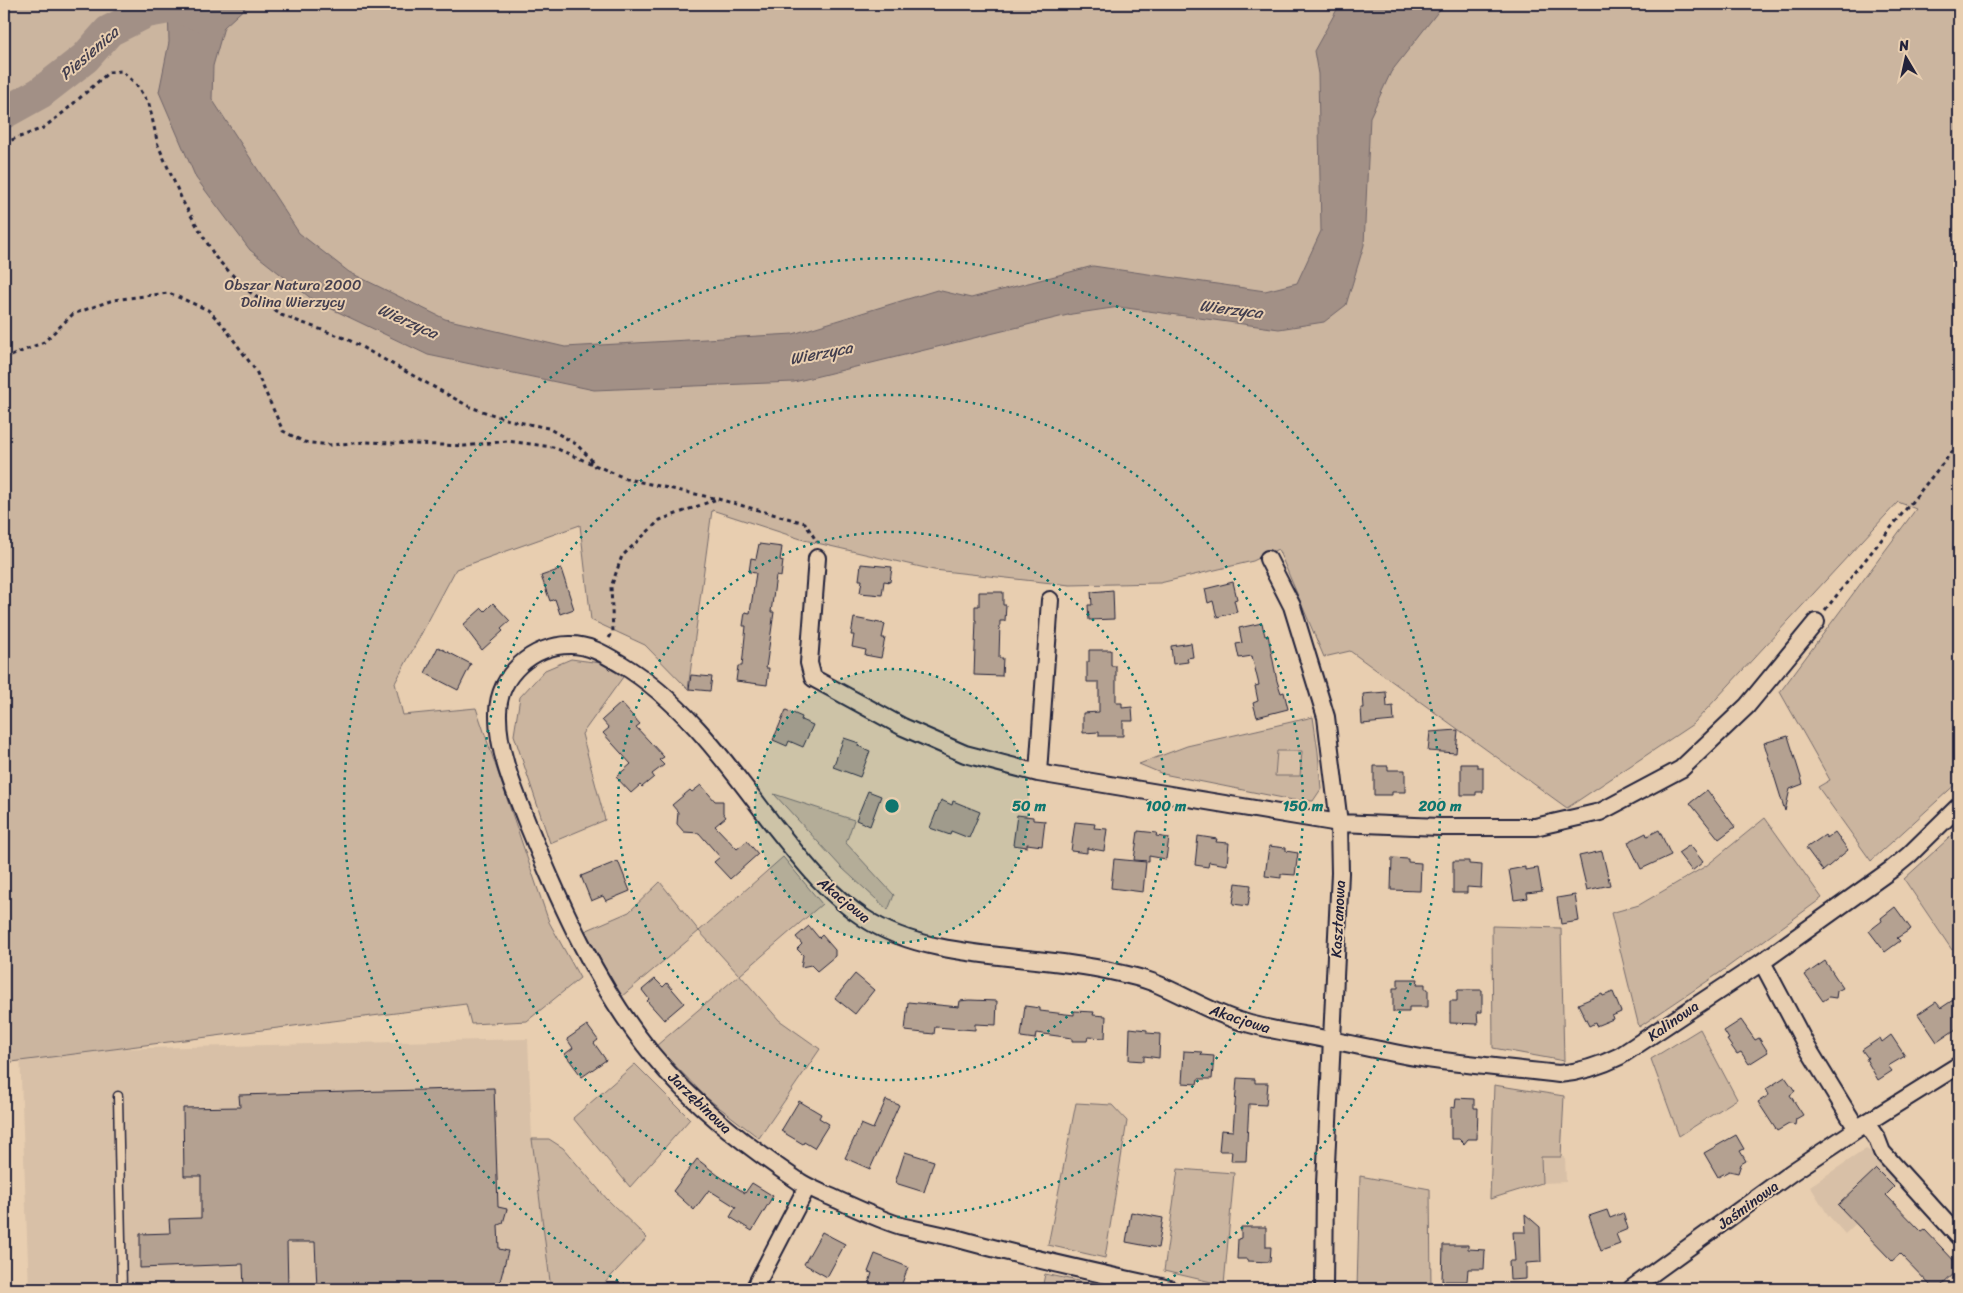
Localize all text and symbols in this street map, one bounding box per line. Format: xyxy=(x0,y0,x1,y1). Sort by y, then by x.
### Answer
water label: Piesienica xyxy=(53,17,127,87)
north arrow xyxy=(1880,32,1930,82)
text: N xyxy=(1896,33,1911,59)
park label: Obszar Natura 2000 Dolina Wierzycy xyxy=(225,272,361,315)
water label: Wierzyca xyxy=(1198,291,1266,327)
water label: Wierzyca xyxy=(373,295,445,348)
water label: Wierzyca xyxy=(787,332,857,373)
text: 50 m xyxy=(1012,793,1047,819)
text: 100 m xyxy=(1146,793,1187,819)
text: 150 m xyxy=(1283,793,1324,819)
text: 200 m xyxy=(1417,793,1462,819)
centre of rings xyxy=(883,797,901,815)
street label: Akacjowa xyxy=(811,870,877,930)
street label: Kasztanowa xyxy=(1323,879,1353,958)
street label: Kalinowa xyxy=(1642,993,1705,1048)
street label: Akacjowa xyxy=(1205,997,1274,1041)
street label: Jarzębinowa xyxy=(661,1065,739,1141)
street label: Jaśminowa xyxy=(1711,1173,1785,1237)

